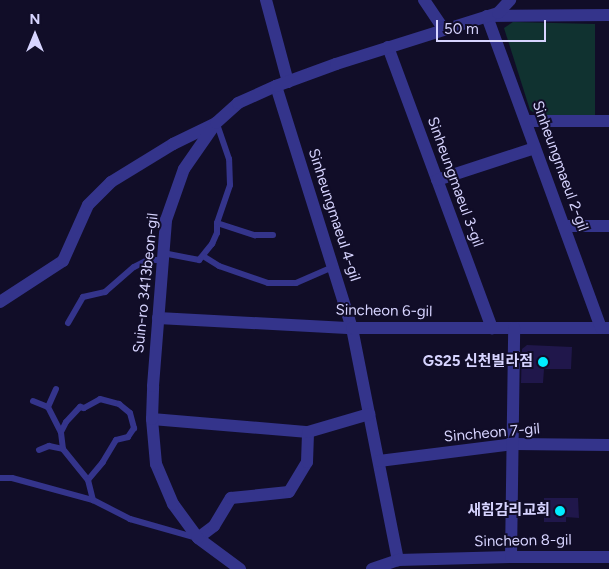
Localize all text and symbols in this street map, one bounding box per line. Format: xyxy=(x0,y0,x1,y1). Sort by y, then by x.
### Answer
north arrow xyxy=(10,10,60,60)
scale bar xyxy=(439,10,549,42)
text: N xyxy=(30,11,40,28)
text: 50 m xyxy=(444,20,479,38)
street label: Sinheungmaeul 2-gil xyxy=(528,98,592,234)
street label: Sinheungmaeul 3-gil xyxy=(423,114,487,250)
street label: Sinheungmaeul 4-gil xyxy=(304,146,364,284)
street label: Suin-ro 3413beon-gil xyxy=(130,212,162,354)
street label: Sincheon 6-gil xyxy=(335,301,433,321)
place label: GS25 신천빌라점 xyxy=(423,353,533,371)
marker: GS25 신천빌라점 xyxy=(537,356,549,368)
street label: Sincheon 7-gil xyxy=(443,420,541,446)
place label: 새힘감리교회 xyxy=(467,502,550,520)
marker: 새힘감리교회 xyxy=(554,505,566,517)
street label: Sincheon 8-gil xyxy=(474,531,572,551)

